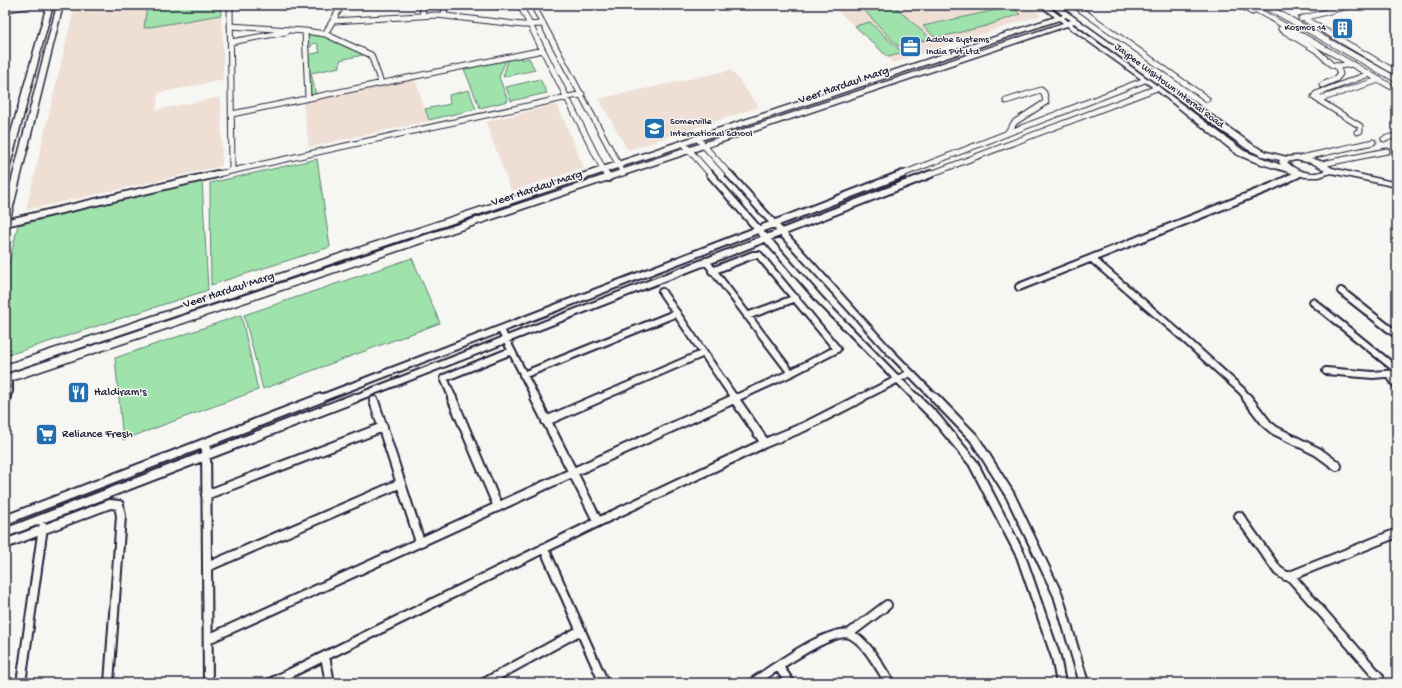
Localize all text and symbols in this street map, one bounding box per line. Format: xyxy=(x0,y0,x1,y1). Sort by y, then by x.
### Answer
building icon: Kosmos 14 xyxy=(1329,15,1355,41)
place label: Kosmos 14 xyxy=(1285,22,1326,34)
office icon: Adobe Systems India Pvt Ltd xyxy=(897,33,923,59)
place label: Adobe Systems India Pvt Ltd xyxy=(926,34,989,58)
street label: Jaypee Wishtown Internal Road xyxy=(1112,41,1227,132)
street label: Veer Hardaul Marg xyxy=(796,64,891,108)
school or university icon: Somerville International School xyxy=(641,115,667,141)
place label: Somerville International School xyxy=(670,116,753,140)
street label: Veer Hardaul Marg xyxy=(489,168,584,211)
street label: Veer Hardaul Marg xyxy=(181,270,276,313)
restaurant icon: Haldiram's xyxy=(66,380,92,406)
place label: Haldiram's xyxy=(94,386,147,400)
supermarket icon: Reliance Fresh xyxy=(34,422,60,448)
place label: Reliance Fresh xyxy=(62,428,133,442)

